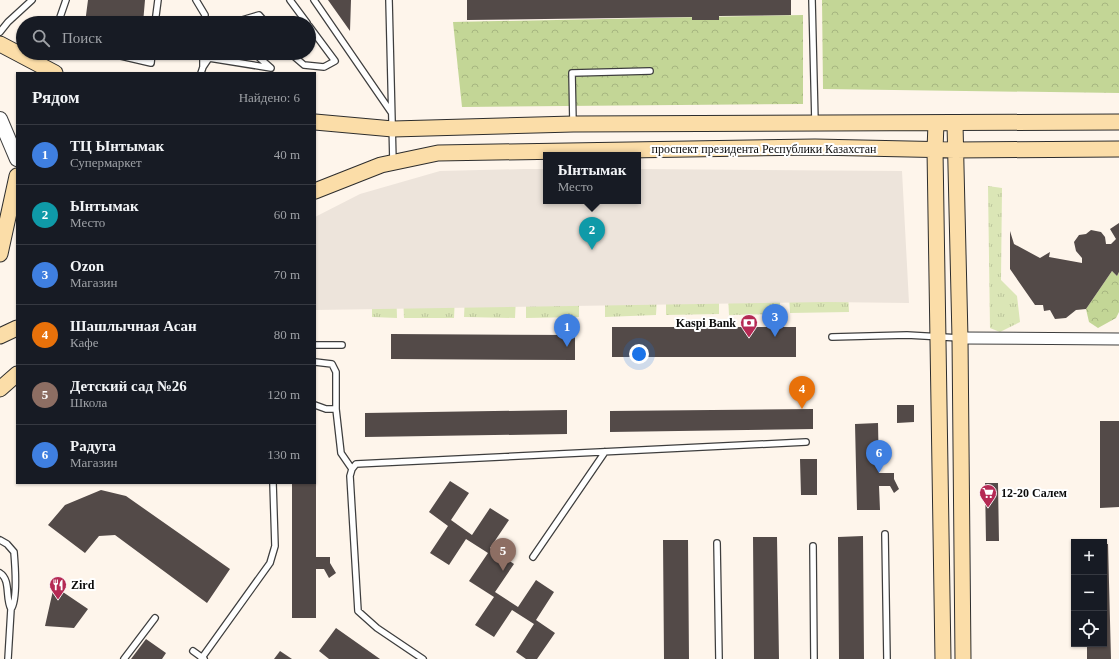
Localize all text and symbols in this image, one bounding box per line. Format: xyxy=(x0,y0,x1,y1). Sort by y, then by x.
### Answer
search box xyxy=(16,16,316,60)
icon: search xyxy=(30,27,52,49)
text: Поиск xyxy=(62,30,102,46)
text: Рядом xyxy=(32,88,80,107)
text: Найдено: 6 xyxy=(239,90,300,105)
text: ТЦ Ынтымак xyxy=(70,138,164,154)
street label: проспект президента Республики Казахстан xyxy=(652,142,877,156)
text: 1 xyxy=(42,147,48,162)
text: 40 m xyxy=(274,147,300,162)
popup xyxy=(543,152,641,204)
text: Супермаркет xyxy=(70,155,142,170)
text: Ынтымак xyxy=(558,162,626,178)
text: Место xyxy=(558,179,593,194)
text: Ынтымак xyxy=(70,198,139,214)
text: 2 xyxy=(42,207,48,222)
text: 60 m xyxy=(274,207,300,222)
text: Место xyxy=(70,215,105,230)
pin: 2 xyxy=(579,217,605,250)
text: Ozon xyxy=(70,258,104,274)
text: 3 xyxy=(42,267,48,282)
text: 70 m xyxy=(274,267,300,282)
text: Магазин xyxy=(70,275,117,290)
pin: 3 xyxy=(762,304,788,337)
bank icon: Kaspi Bank xyxy=(739,313,759,338)
pin: 1 xyxy=(554,314,580,347)
place label: Kaspi Bank xyxy=(676,316,736,330)
text: Шашлычная Асан xyxy=(70,318,197,334)
text: 4 xyxy=(42,327,48,342)
text: 80 m xyxy=(274,327,300,342)
text: Кафе xyxy=(70,335,98,350)
your location xyxy=(629,344,649,364)
pin: 4 xyxy=(789,376,815,409)
text: Детский сад №26 xyxy=(70,378,187,394)
text: 5 xyxy=(42,387,48,402)
text: 120 m xyxy=(267,387,300,402)
text: Школа xyxy=(70,395,107,410)
text: Радуга xyxy=(70,438,116,454)
pin: 6 xyxy=(866,440,892,473)
text: 6 xyxy=(42,447,48,462)
text: 130 m xyxy=(267,447,300,462)
text: Магазин xyxy=(70,455,117,470)
supermarket icon: 12-20 Салем xyxy=(978,483,998,508)
place label: 12-20 Салем xyxy=(1001,486,1067,500)
pin: 5 xyxy=(490,538,516,571)
map controls xyxy=(1071,539,1107,647)
button: + xyxy=(1071,539,1107,575)
restaurant icon: Zird xyxy=(48,575,68,600)
button: − xyxy=(1071,575,1107,611)
place label: Zird xyxy=(71,578,95,592)
button: locate xyxy=(1071,611,1107,647)

